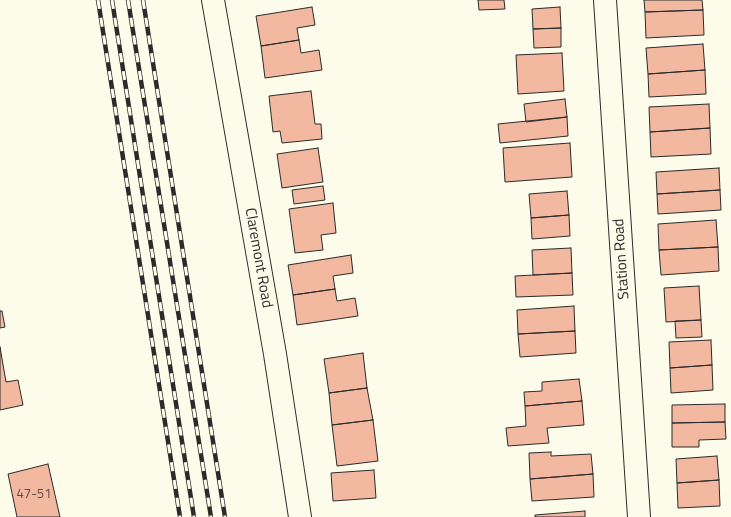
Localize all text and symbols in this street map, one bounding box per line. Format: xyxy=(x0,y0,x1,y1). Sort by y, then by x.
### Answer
street label: Claremont Road xyxy=(240,207,276,309)
street label: Station Road xyxy=(610,218,634,300)
house number: 47-51 xyxy=(17,487,51,503)

